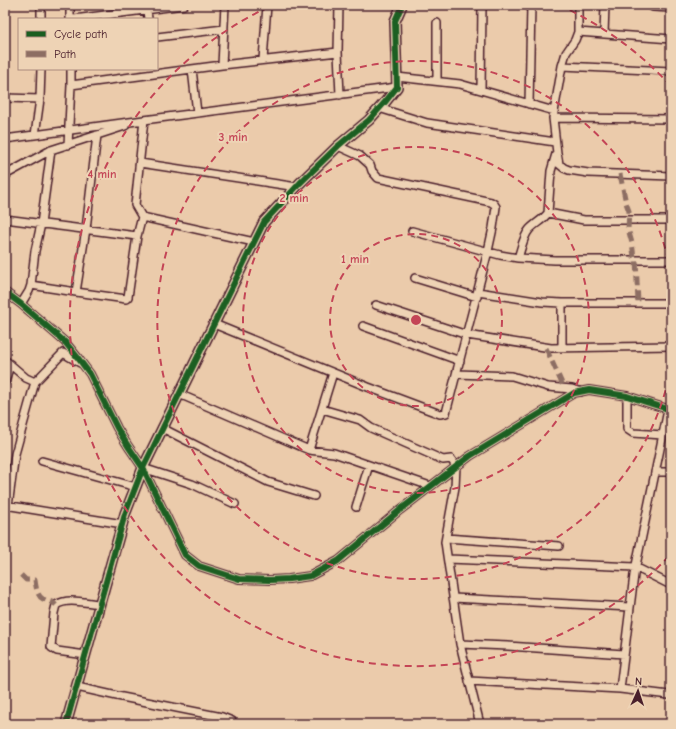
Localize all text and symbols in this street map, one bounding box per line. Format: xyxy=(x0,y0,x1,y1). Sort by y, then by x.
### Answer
legend xyxy=(18,18,158,70)
text: Cycle path xyxy=(54,27,107,41)
text: Path xyxy=(54,47,76,61)
text: 3 min xyxy=(218,130,248,144)
text: 4 min xyxy=(88,167,116,181)
text: 2 min xyxy=(279,191,309,205)
text: 1 min xyxy=(341,252,369,266)
centre of rings xyxy=(409,313,423,327)
north arrow xyxy=(618,671,658,711)
text: N xyxy=(635,675,642,688)

